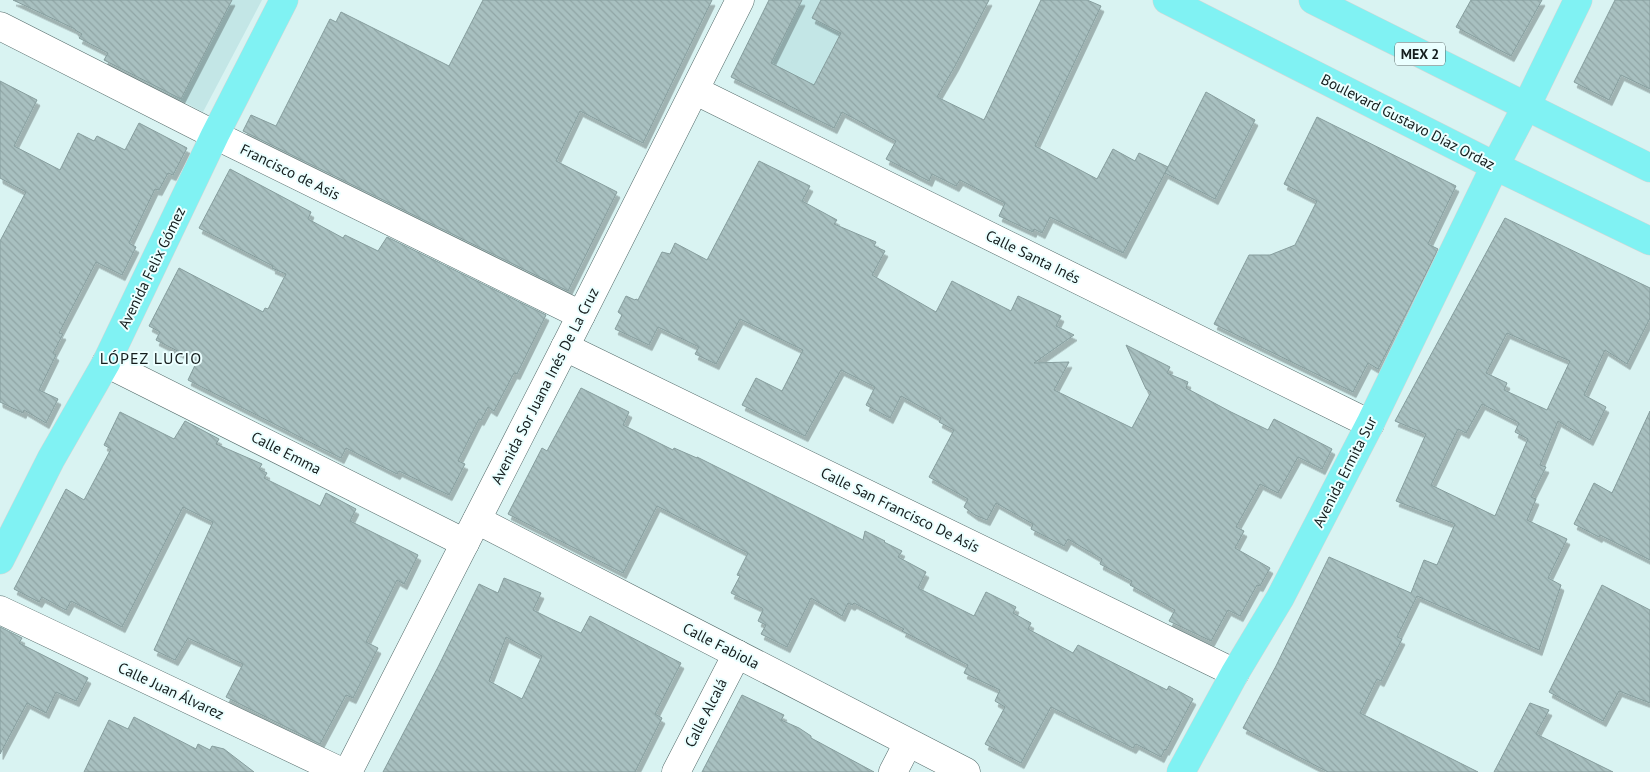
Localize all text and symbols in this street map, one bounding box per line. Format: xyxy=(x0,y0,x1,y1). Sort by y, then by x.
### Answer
road number: MEX 2 xyxy=(1395,42,1445,66)
street label: Boulevard Gustavo Díaz Ordaz xyxy=(1318,69,1498,174)
street label: Francisco de Asis xyxy=(237,139,343,204)
street label: Avenida Felix Gómez xyxy=(114,204,189,332)
street label: Calle Santa Inés xyxy=(983,225,1084,288)
street label: Avenida Sor Juana Inés De La Cruz xyxy=(487,284,603,487)
district label: LÓPEZ LUCIO xyxy=(100,348,202,368)
street label: Avenida Ermita Sur xyxy=(1308,413,1381,530)
street label: Calle Emma xyxy=(248,427,324,478)
street label: Calle San Francisco De Asís xyxy=(818,463,983,556)
street label: Calle Fabiola xyxy=(680,618,763,673)
street label: Calle Juan Álvarez xyxy=(115,658,227,723)
street label: Calle Alcalá xyxy=(680,675,731,750)

